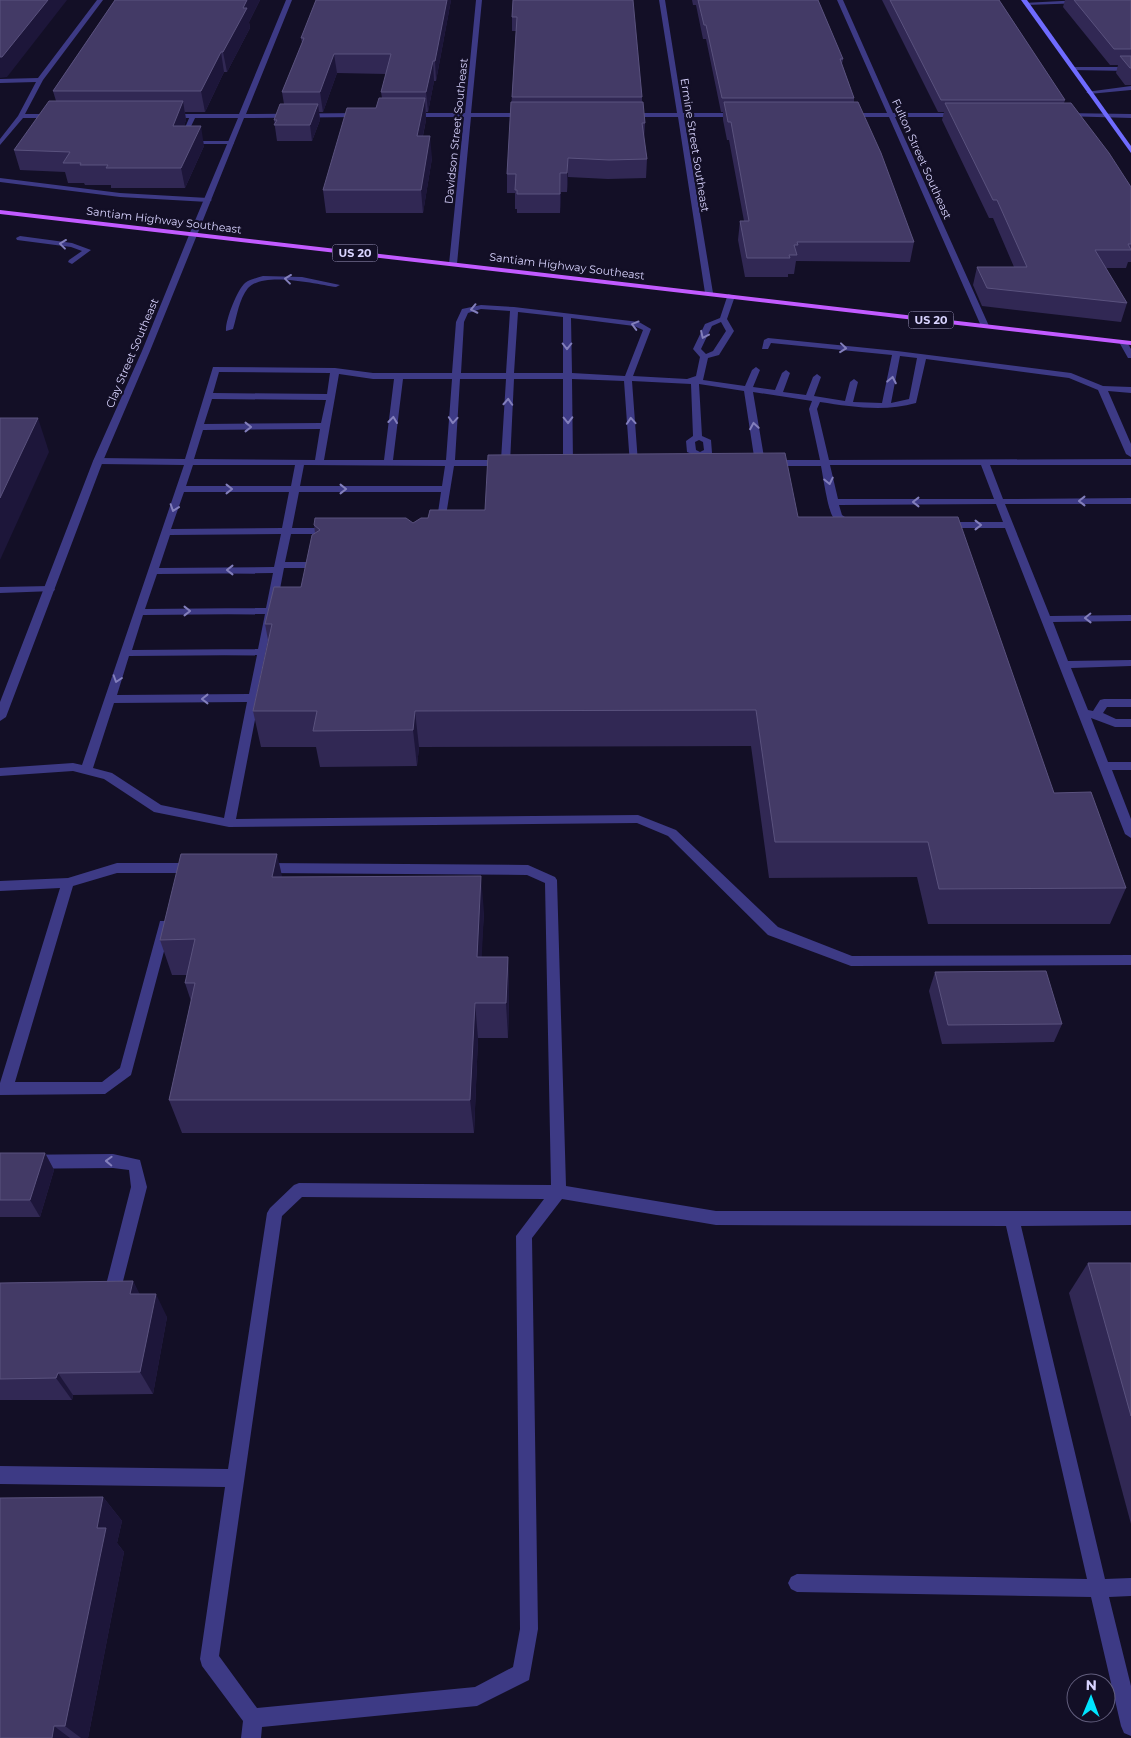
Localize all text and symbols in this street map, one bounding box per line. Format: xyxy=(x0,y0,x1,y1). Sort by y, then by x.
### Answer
street label: Davidson Street Southeast xyxy=(441,57,471,204)
street label: Ermine Street Southeast xyxy=(678,77,713,213)
street label: Fulton Street Southeast xyxy=(889,97,955,222)
street label: Santiam Highway Southeast xyxy=(86,204,243,237)
one-way arrow xyxy=(59,239,67,250)
road number: US 20 xyxy=(332,244,378,262)
street label: Santiam Highway Southeast xyxy=(489,250,646,283)
one-way arrow xyxy=(284,274,292,285)
street label: Clay Street Southeast xyxy=(103,296,162,410)
one-way arrow xyxy=(469,303,478,314)
road number: US 20 xyxy=(908,312,954,328)
one-way arrow xyxy=(630,320,639,331)
one-way arrow xyxy=(700,330,710,339)
one-way arrow xyxy=(562,342,572,350)
one-way arrow xyxy=(840,342,848,353)
one-way arrow xyxy=(886,375,896,384)
one-way arrow xyxy=(503,398,514,406)
one-way arrow xyxy=(387,415,398,423)
one-way arrow xyxy=(447,416,458,424)
one-way arrow xyxy=(563,416,573,424)
one-way arrow xyxy=(625,416,636,424)
one-way arrow xyxy=(244,422,252,432)
one-way arrow xyxy=(749,422,760,430)
one-way arrow xyxy=(823,476,834,485)
one-way arrow xyxy=(226,484,233,494)
one-way arrow xyxy=(340,484,348,494)
one-way arrow xyxy=(911,496,919,507)
one-way arrow xyxy=(1078,496,1086,506)
one-way arrow xyxy=(169,503,179,512)
one-way arrow xyxy=(974,520,982,530)
one-way arrow xyxy=(226,565,234,576)
one-way arrow xyxy=(184,606,192,616)
one-way arrow xyxy=(1084,613,1092,624)
one-way arrow xyxy=(113,674,123,683)
one-way arrow xyxy=(201,694,208,704)
one-way arrow xyxy=(105,1156,112,1166)
north arrow xyxy=(1066,1673,1116,1723)
text: N xyxy=(1085,1676,1097,1694)

